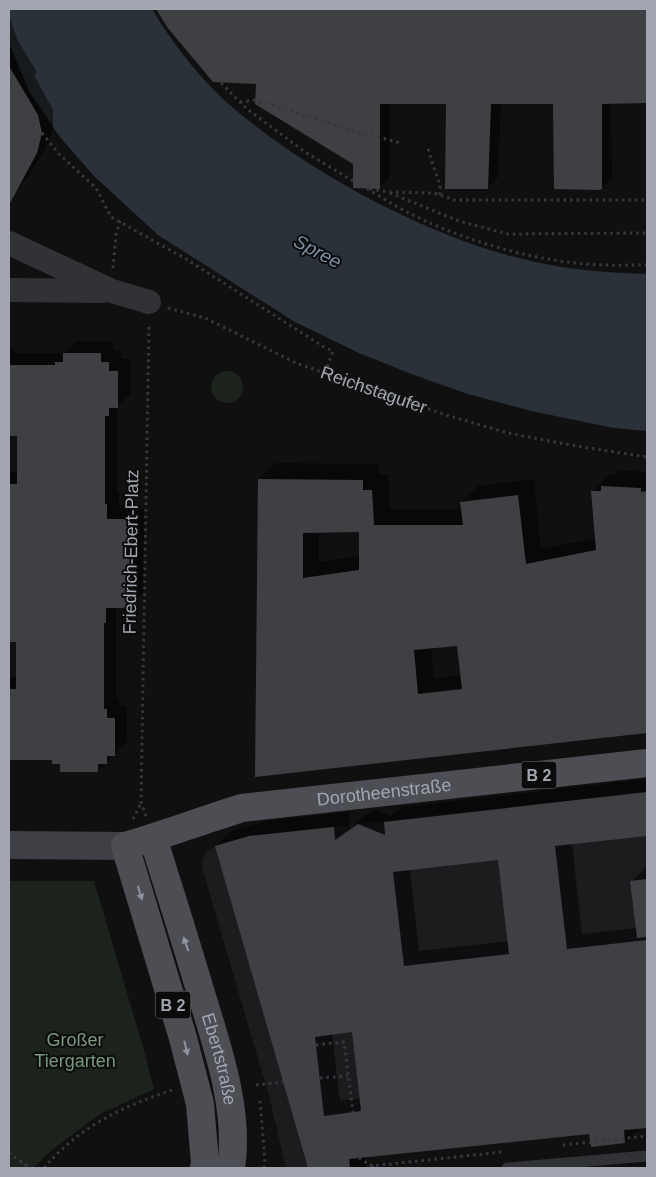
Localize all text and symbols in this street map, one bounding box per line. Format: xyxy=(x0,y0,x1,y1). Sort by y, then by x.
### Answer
water label: Spree xyxy=(290,230,345,273)
street label: Reichstagufer xyxy=(318,362,429,418)
street label: Friedrich-Ebert-Platz xyxy=(120,469,142,635)
road number: B 2 xyxy=(522,762,556,788)
street label: Dorotheenstraße xyxy=(316,775,452,810)
one-way arrow xyxy=(136,885,144,900)
one-way arrow xyxy=(182,936,190,951)
road number: B 2 xyxy=(156,992,190,1018)
street label: Ebertstraße xyxy=(198,1011,240,1107)
park label: Großer Tiergarten xyxy=(34,1030,116,1071)
one-way arrow xyxy=(182,1041,190,1056)

